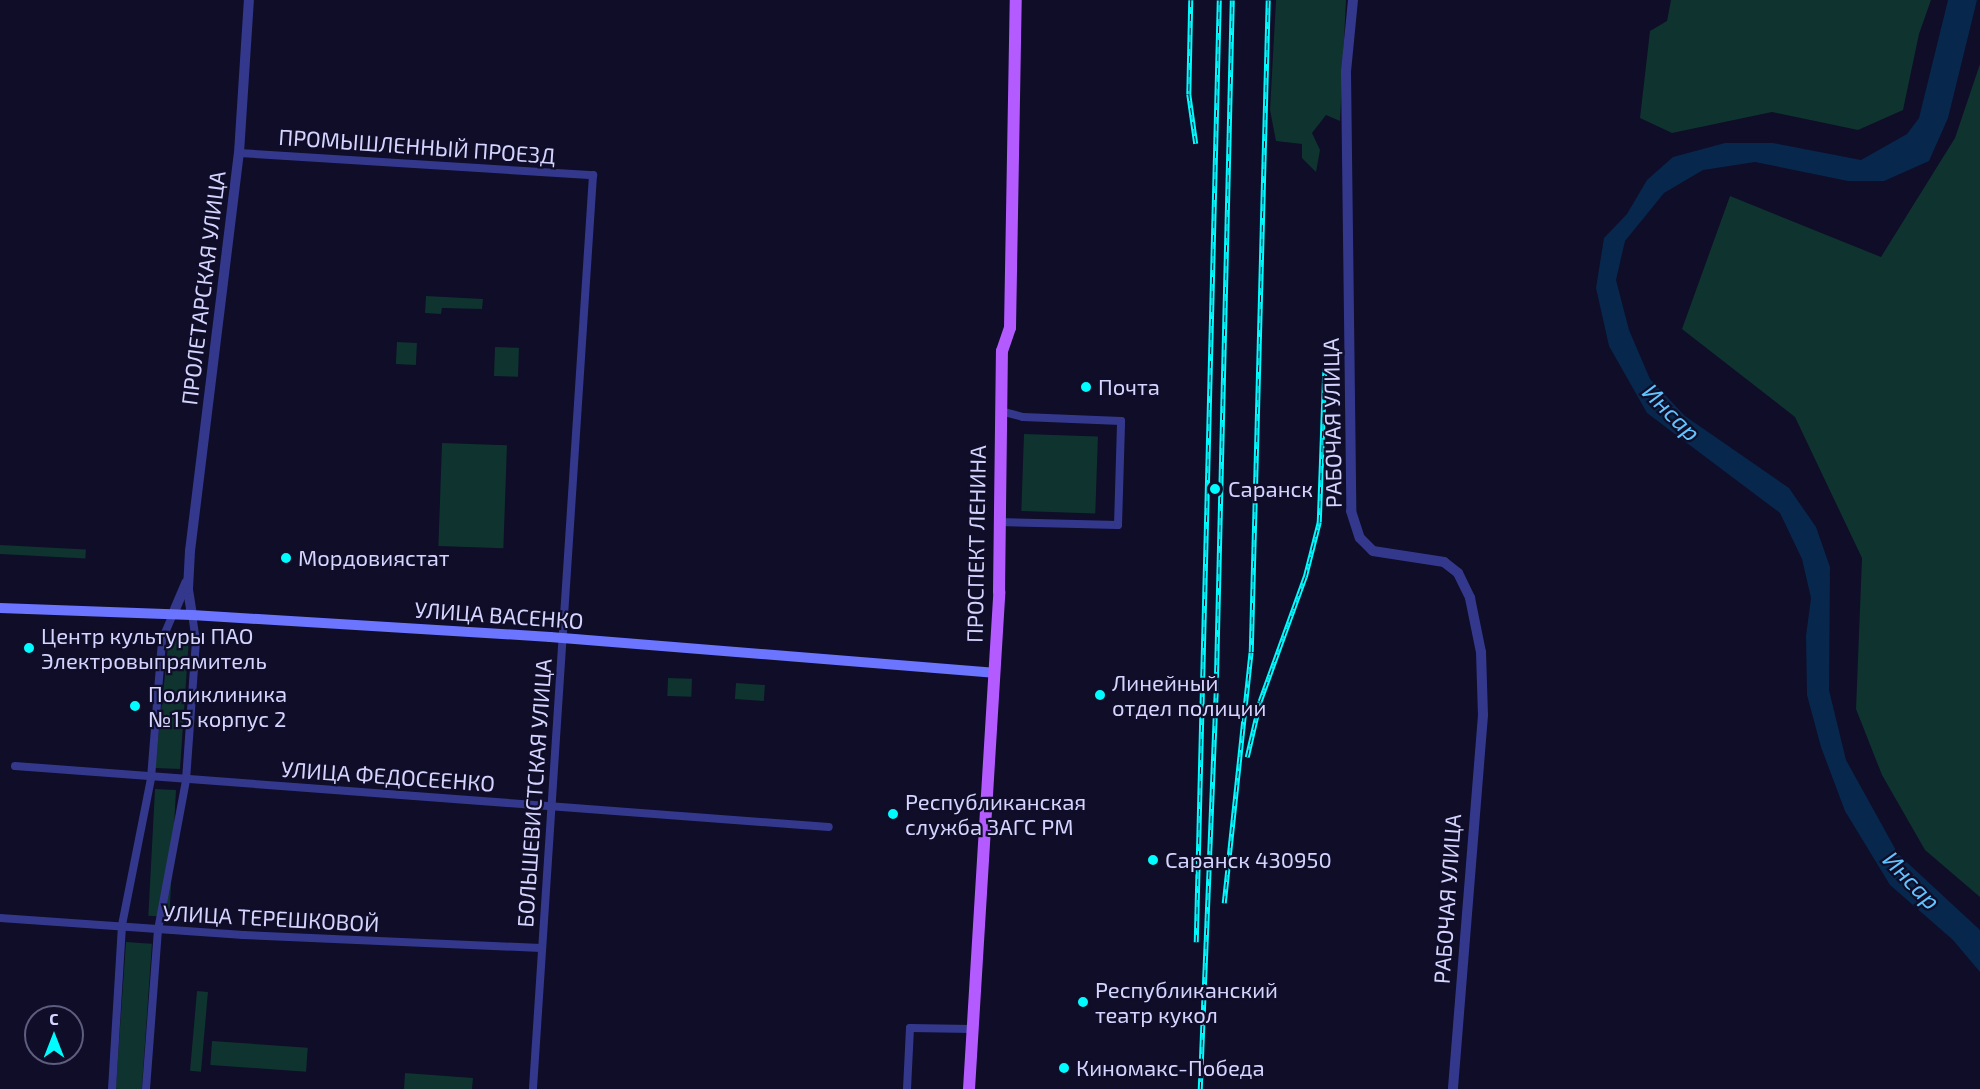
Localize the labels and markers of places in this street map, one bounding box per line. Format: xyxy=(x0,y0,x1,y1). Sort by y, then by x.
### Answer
place label: Почта xyxy=(1098,374,1160,400)
marker: Почта xyxy=(1079,380,1093,394)
place label: Саранск xyxy=(1228,476,1313,502)
marker: Саранск xyxy=(1206,480,1224,498)
place label: Мордовиястат xyxy=(298,545,450,571)
marker: Мордовиястат xyxy=(279,551,293,565)
place label: Центр культуры ПАО Электровыпрямитель xyxy=(41,622,267,674)
marker: Центр культуры ПАО Электровыпрямитель xyxy=(22,641,36,655)
place label: Линейный отдел полиции xyxy=(1112,669,1266,720)
place label: Поликлиника №15 корпус 2 xyxy=(148,680,287,732)
marker: Линейный отдел полиции xyxy=(1093,688,1107,702)
marker: Поликлиника №15 корпус 2 xyxy=(126,697,144,715)
place label: Республиканская служба ЗАГС РМ xyxy=(905,788,1086,840)
marker: Республиканская служба ЗАГС РМ xyxy=(886,807,900,821)
place label: Саранск 430950 xyxy=(1165,847,1332,873)
marker: Саранск 430950 xyxy=(1146,853,1160,867)
place label: Республиканский театр кукол xyxy=(1095,976,1278,1028)
marker: Республиканский театр кукол xyxy=(1076,995,1090,1009)
place label: Киномакс-Победа xyxy=(1076,1055,1265,1081)
marker: Киномакс-Победа xyxy=(1057,1061,1071,1075)

